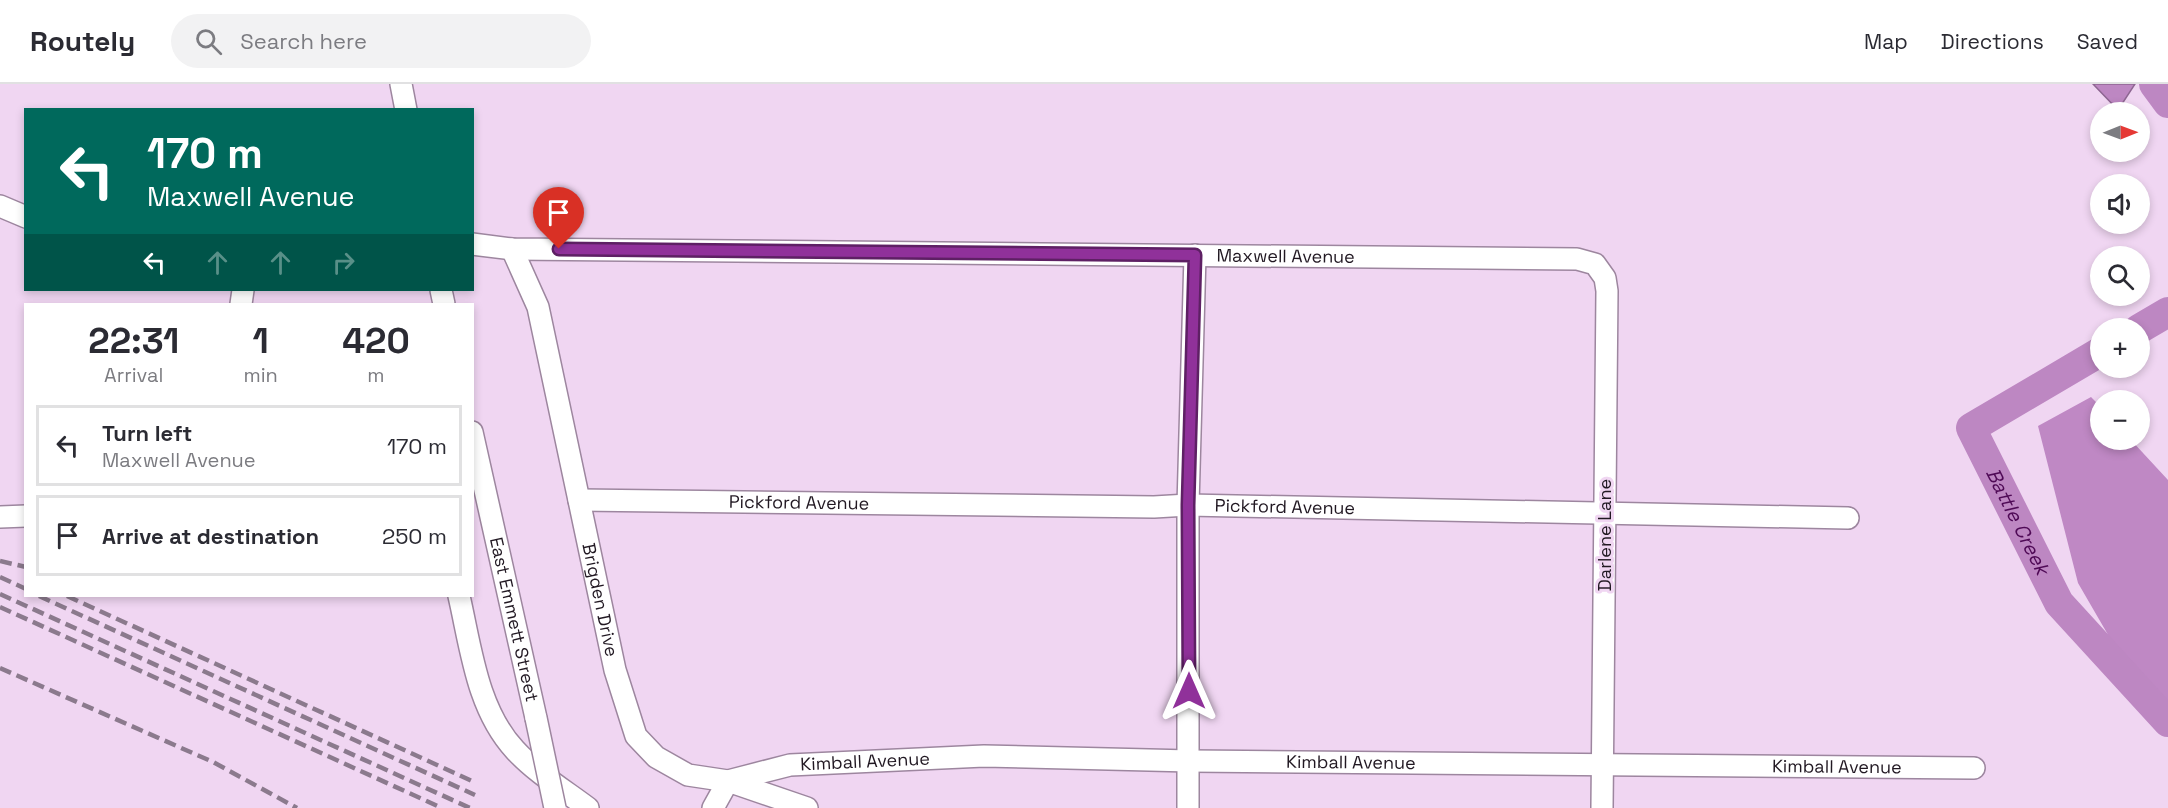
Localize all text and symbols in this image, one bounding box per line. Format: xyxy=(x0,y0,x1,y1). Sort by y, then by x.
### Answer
search box xyxy=(171,14,591,68)
text: Routely xyxy=(30,23,135,59)
icon: search xyxy=(192,25,225,58)
text: Search here xyxy=(240,27,367,55)
text: Map xyxy=(1864,28,1908,55)
text: Directions xyxy=(1941,28,2044,55)
text: Saved xyxy=(2077,28,2138,55)
north arrow xyxy=(2090,102,2150,162)
map controls xyxy=(2090,102,2150,450)
text: 170 m xyxy=(147,127,263,180)
icon: left xyxy=(48,132,126,210)
button: sound xyxy=(2090,174,2150,234)
text: Maxwell Avenue xyxy=(147,179,354,214)
pin xyxy=(533,187,584,249)
icon: arrive xyxy=(542,196,575,229)
street label: Maxwell Avenue xyxy=(1216,244,1355,268)
icon: left xyxy=(138,246,171,279)
icon: ahead xyxy=(201,246,234,279)
icon: ahead xyxy=(264,246,297,279)
icon: right xyxy=(327,246,360,279)
button: search xyxy=(2090,246,2150,306)
text: 22:31 xyxy=(88,318,179,364)
text: 1 xyxy=(253,318,269,364)
text: 420 xyxy=(342,318,410,364)
button: + xyxy=(2090,318,2150,378)
text: Arrival xyxy=(104,362,163,388)
text: min xyxy=(244,362,278,388)
text: m xyxy=(367,362,385,388)
button: − xyxy=(2090,390,2150,450)
text: Turn left xyxy=(102,419,192,447)
icon: left xyxy=(51,429,84,462)
text: 170 m xyxy=(387,432,447,460)
text: Maxwell Avenue xyxy=(102,447,256,473)
water label: Battle Creek xyxy=(1980,463,2057,581)
street label: Darlene Lane xyxy=(1593,479,1616,591)
street label: Pickford Avenue xyxy=(729,490,869,515)
street label: Pickford Avenue xyxy=(1214,494,1355,519)
icon: arrive xyxy=(51,519,84,552)
text: Arrive at destination xyxy=(102,522,319,550)
text: 250 m xyxy=(382,522,447,550)
street label: East Emmett Street xyxy=(485,535,544,704)
street label: Brigden Drive xyxy=(577,541,624,659)
position arrow xyxy=(1157,659,1221,723)
street label: Kimball Avenue xyxy=(800,747,930,776)
street label: Kimball Avenue xyxy=(1286,750,1416,774)
street label: Kimball Avenue xyxy=(1772,754,1902,778)

